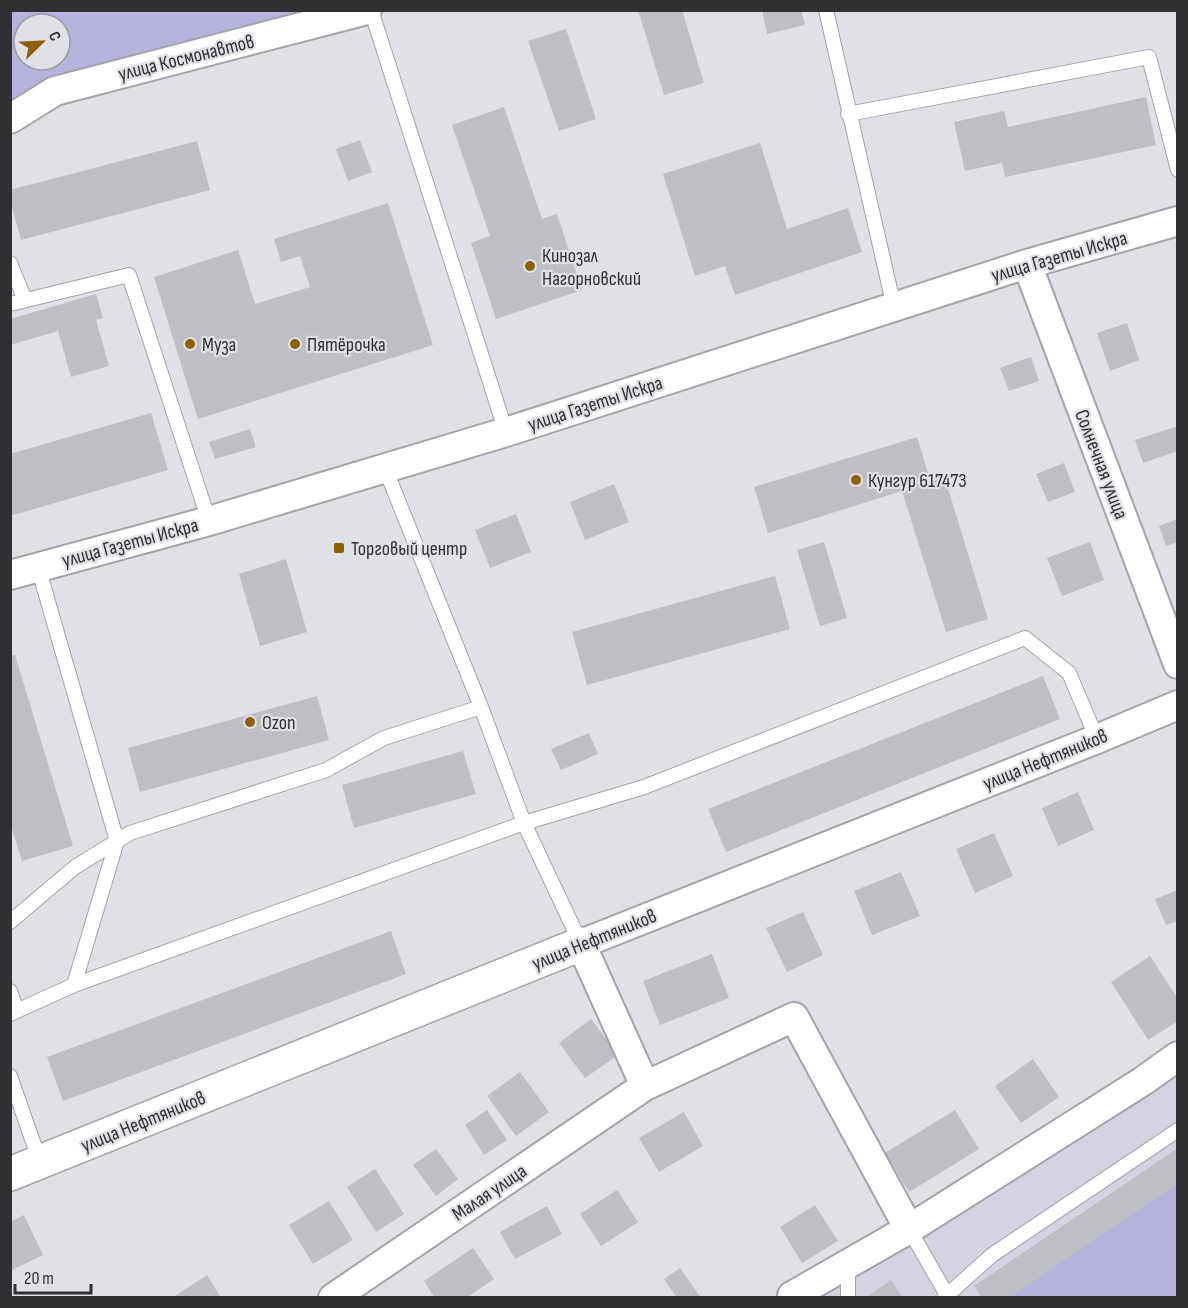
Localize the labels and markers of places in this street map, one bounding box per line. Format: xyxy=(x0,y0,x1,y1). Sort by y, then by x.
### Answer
place label: Кинозал Нагорновский xyxy=(542,244,641,291)
marker: Кинозал Нагорновский xyxy=(523,259,537,273)
place label: Муза xyxy=(202,333,236,357)
place label: Пятёрочка xyxy=(307,333,386,357)
marker: Муза xyxy=(183,337,197,351)
marker: Пятёрочка xyxy=(288,337,302,351)
place label: Кунгур 617473 xyxy=(868,469,967,493)
marker: Кунгур 617473 xyxy=(849,473,863,487)
place label: Торговый центр xyxy=(351,537,467,561)
marker: Торговый центр xyxy=(332,541,346,555)
place label: Ozon xyxy=(262,711,296,735)
marker: Ozon xyxy=(243,715,257,729)

